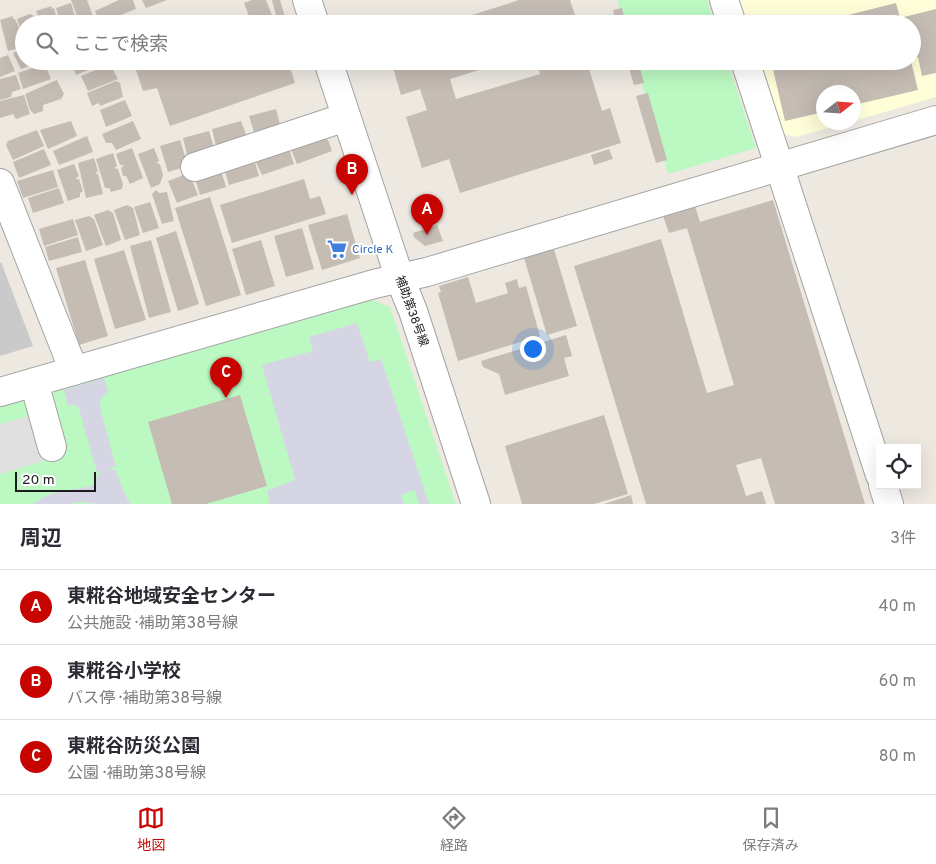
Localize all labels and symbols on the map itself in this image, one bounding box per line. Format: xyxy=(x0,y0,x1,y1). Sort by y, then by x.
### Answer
north arrow xyxy=(816,85,861,130)
pin: B xyxy=(336,154,368,195)
pin: A xyxy=(411,194,443,235)
supermarket icon: Circle K xyxy=(326,238,348,260)
place label: Circle K xyxy=(352,242,394,258)
street label: 補助第38号線 xyxy=(391,274,431,349)
your location xyxy=(520,336,546,362)
pin: C xyxy=(210,357,242,398)
scale bar xyxy=(15,469,96,492)

